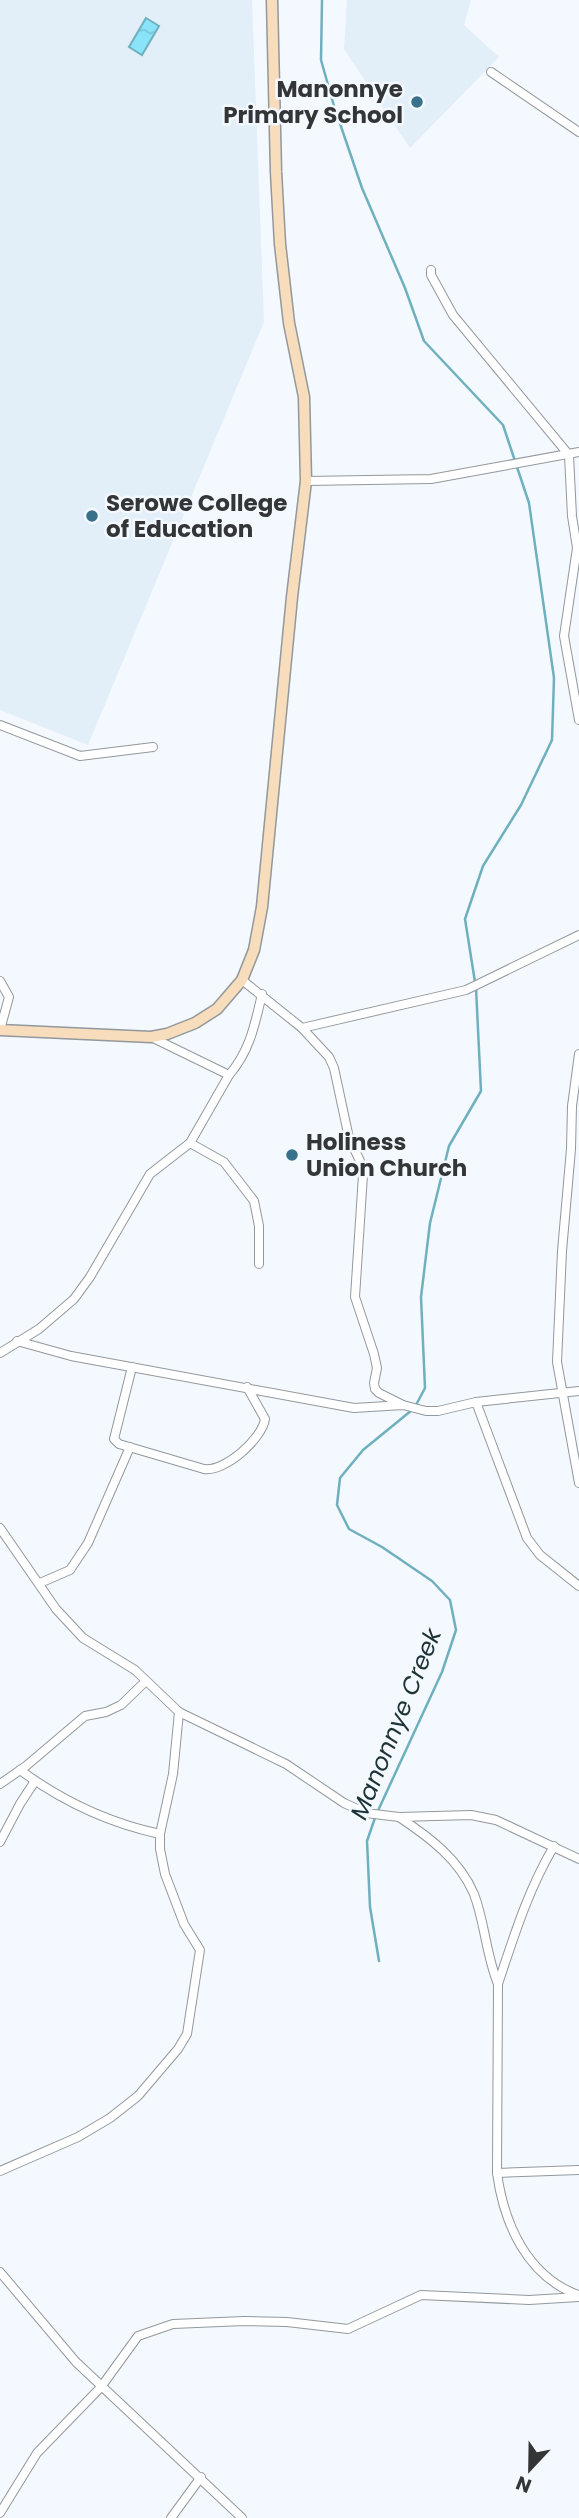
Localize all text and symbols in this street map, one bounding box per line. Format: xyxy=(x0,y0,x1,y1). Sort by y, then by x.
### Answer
place label: Manonnye Primary School xyxy=(223,73,403,131)
marker: Manonnye Primary School xyxy=(409,94,425,110)
place label: Serowe College of Education xyxy=(106,487,287,545)
marker: Serowe College of Education xyxy=(84,508,100,524)
place label: Holiness Union Church xyxy=(306,1126,467,1184)
marker: Holiness Union Church xyxy=(284,1147,300,1163)
water label: Manonnye Creek xyxy=(342,1622,450,1824)
north arrow xyxy=(495,2434,565,2504)
text: N xyxy=(512,2469,536,2499)

